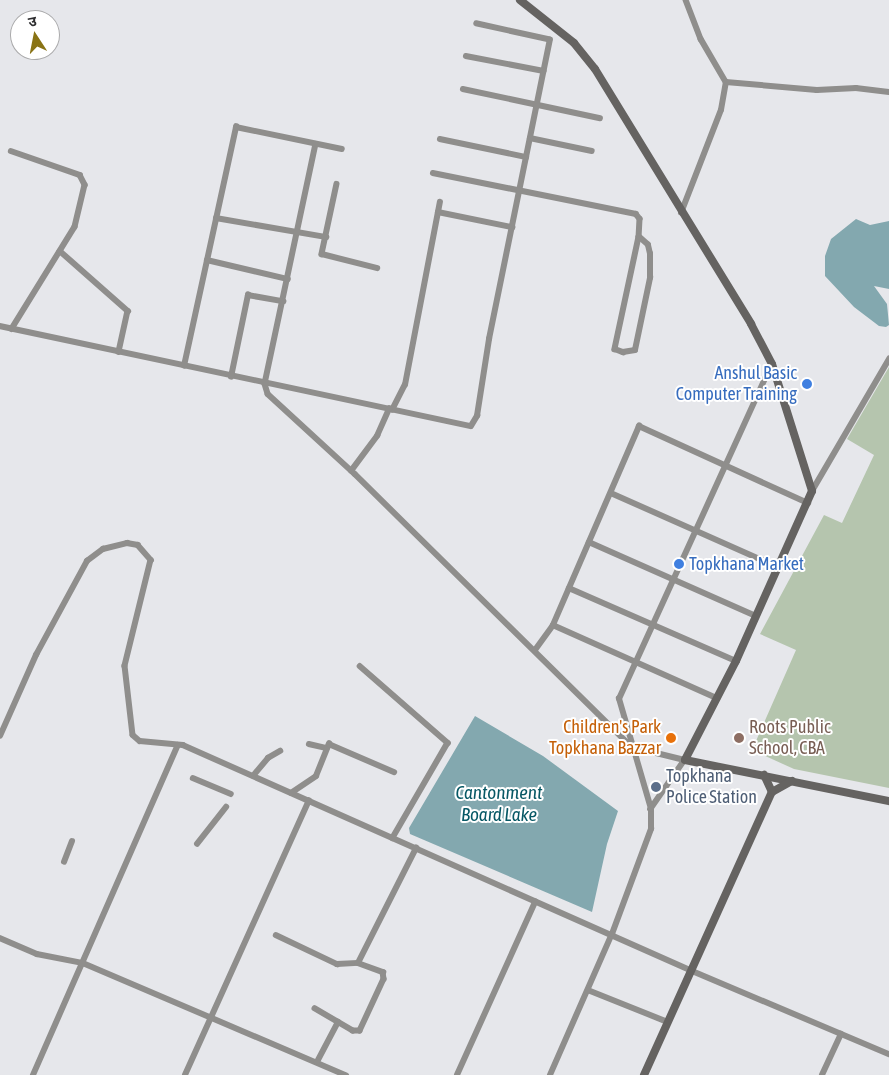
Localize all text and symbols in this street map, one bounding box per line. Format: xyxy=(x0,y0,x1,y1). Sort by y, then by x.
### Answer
north arrow xyxy=(10,10,60,60)
text: उ xyxy=(27,13,38,30)
place label: Anshul Basic Computer Training xyxy=(676,363,797,406)
marker: Anshul Basic Computer Training xyxy=(801,378,813,390)
place label: Topkhana Market xyxy=(689,553,804,575)
marker: Topkhana Market xyxy=(673,558,685,570)
place label: Children's Park Topkhana Bazzar xyxy=(549,717,661,760)
place label: Roots Public School, CBA xyxy=(749,717,831,760)
marker: Children's Park Topkhana Bazzar xyxy=(665,732,677,744)
marker: Roots Public School, CBA xyxy=(733,732,745,744)
place label: Topkhana Police Station xyxy=(666,766,757,809)
marker: Topkhana Police Station xyxy=(650,781,662,793)
water label: Cantonment Board Lake xyxy=(455,782,543,826)

